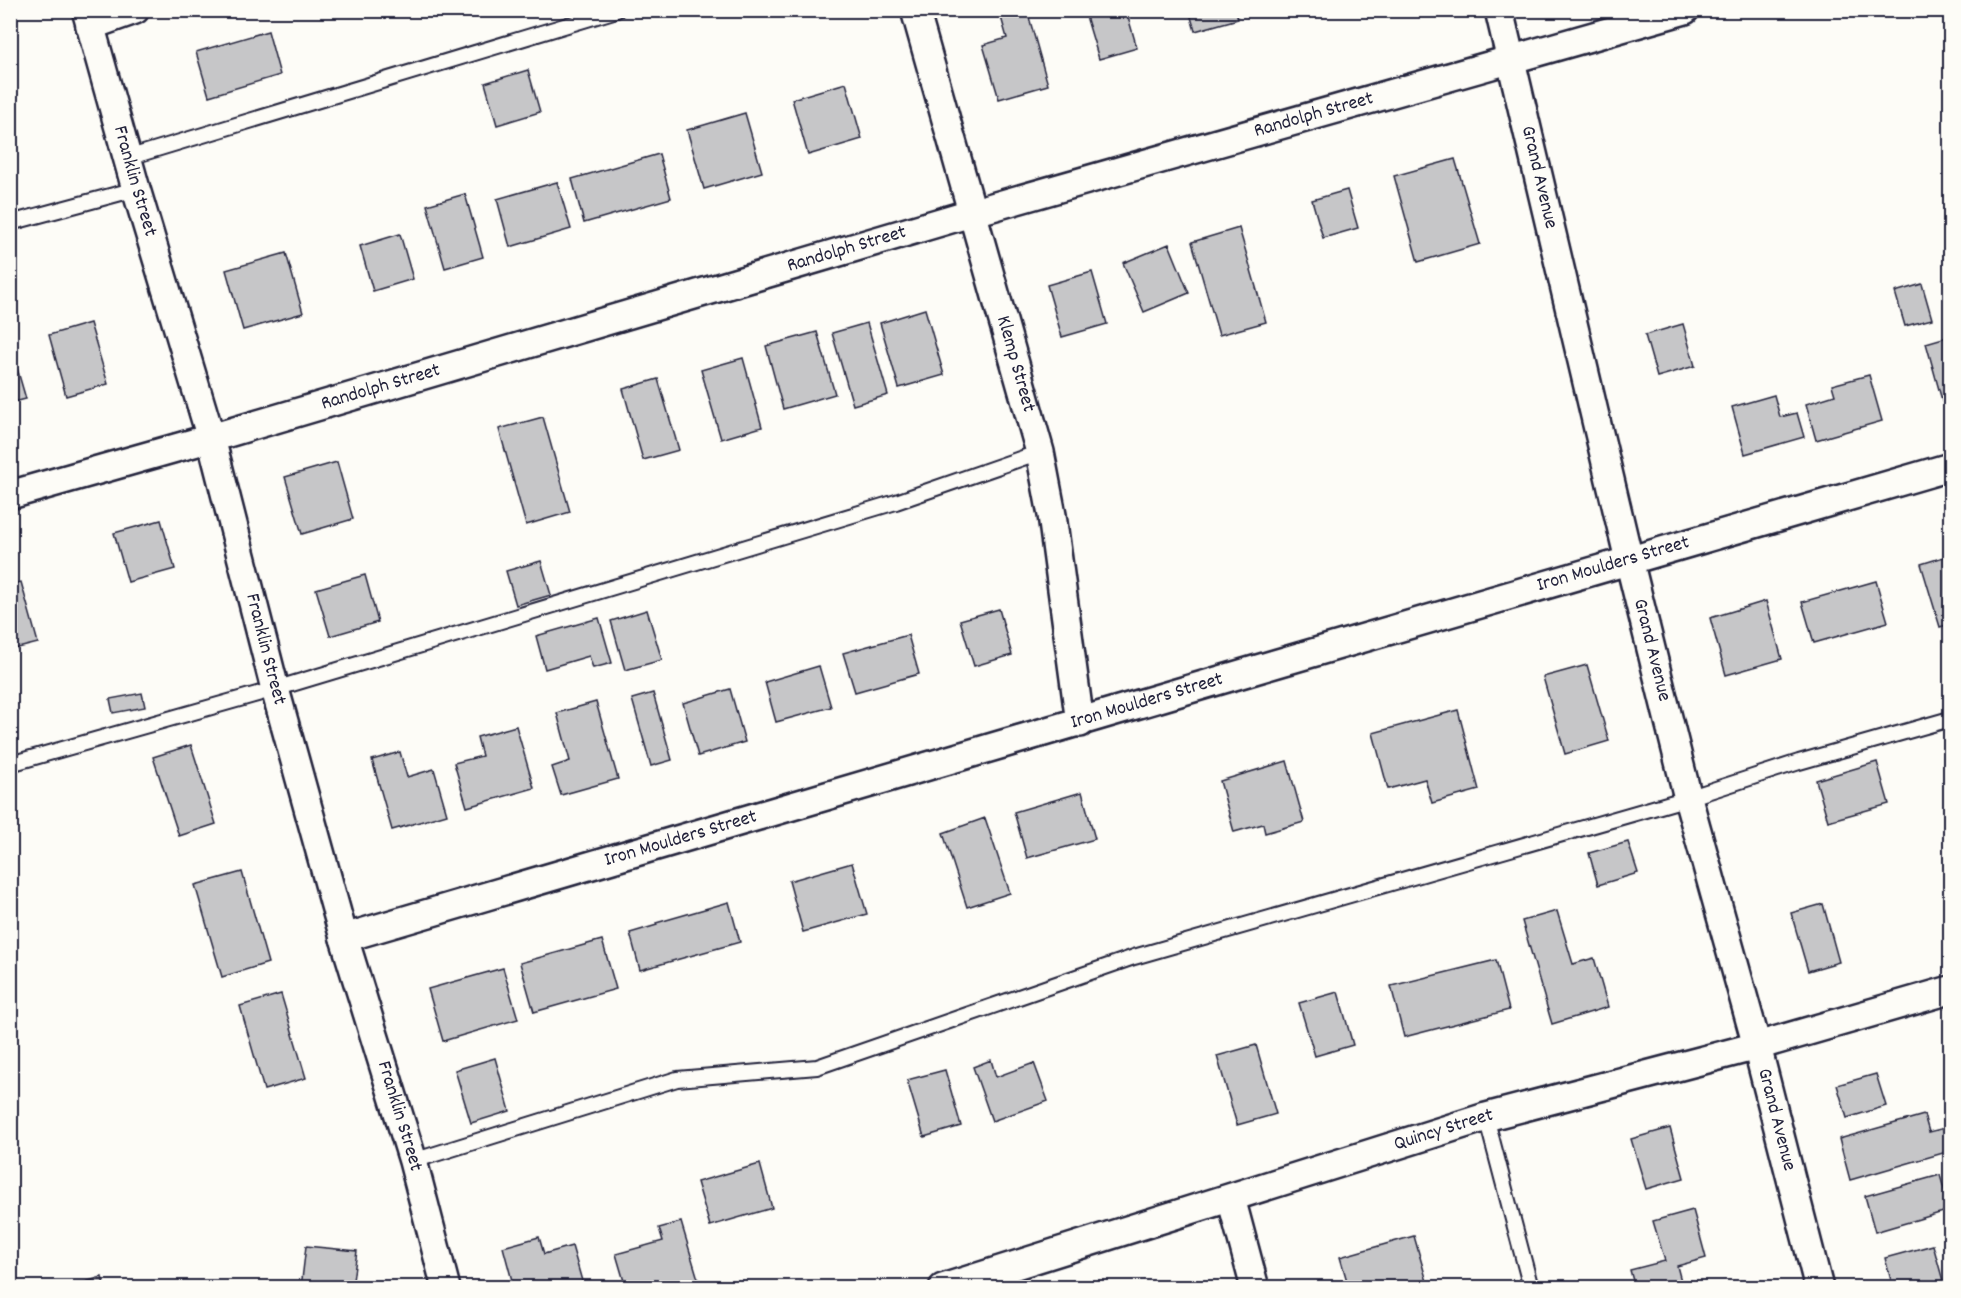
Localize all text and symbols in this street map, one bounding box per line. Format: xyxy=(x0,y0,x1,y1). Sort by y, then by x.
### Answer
street label: Randolph Street xyxy=(1251,85,1377,146)
street label: Franklin Street xyxy=(105,123,164,240)
street label: Grand Avenue xyxy=(1513,123,1564,232)
street label: Randolph Street xyxy=(784,219,910,281)
street label: Klemp Street xyxy=(988,313,1042,416)
street label: Randolph Street xyxy=(318,357,444,419)
street label: Iron Moulders Street xyxy=(1534,529,1693,600)
street label: Franklin Street xyxy=(237,591,293,708)
street label: Grand Avenue xyxy=(1625,596,1678,705)
street label: Iron Moulders Street xyxy=(1067,666,1227,737)
street label: Iron Moulders Street xyxy=(601,804,760,875)
street label: Franklin Street xyxy=(369,1058,429,1175)
street label: Grand Avenue xyxy=(1749,1066,1803,1174)
street label: Quincy Street xyxy=(1391,1102,1496,1159)

